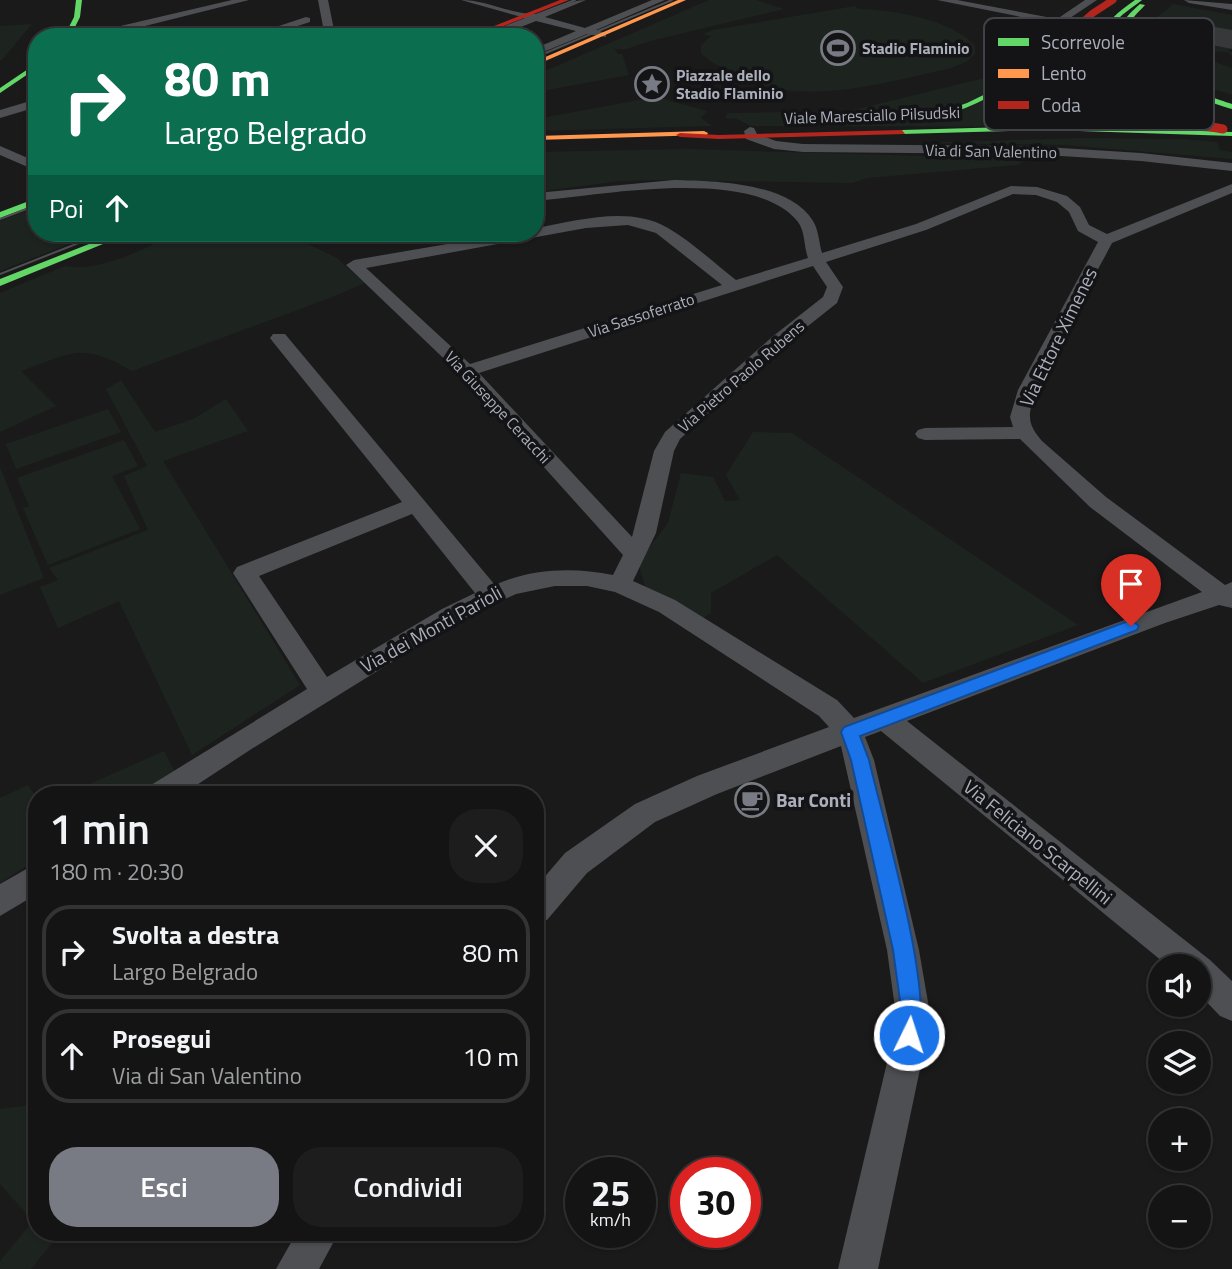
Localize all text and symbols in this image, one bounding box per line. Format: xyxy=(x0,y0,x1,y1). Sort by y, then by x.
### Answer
legend xyxy=(984,18,1214,130)
text: Scorrevole xyxy=(1041,27,1125,56)
sports icon: Stadio Flaminio xyxy=(819,29,857,67)
place label: Stadio Flaminio xyxy=(862,36,970,60)
text: 80 m xyxy=(164,40,271,115)
icon: right xyxy=(49,56,140,147)
text: Lento xyxy=(1041,58,1086,87)
place label: Piazzale dello Stadio Flaminio xyxy=(676,63,784,105)
place icon: Piazzale dello Stadio Flaminio xyxy=(633,65,671,103)
text: Coda xyxy=(1041,90,1081,119)
street label: Viale Maresciallo Pilsudski xyxy=(784,100,960,130)
text: Largo Belgrado xyxy=(164,108,367,156)
street label: Via di San Valentino xyxy=(925,138,1057,164)
text: Poi xyxy=(49,189,84,228)
icon: ahead xyxy=(98,189,136,227)
street label: Via Ettore Ximenes xyxy=(1011,262,1104,411)
street label: Via Sassoferrato xyxy=(585,286,697,344)
street label: Via Pietro Paolo Rubens xyxy=(672,314,810,438)
street label: Via Giuseppe Ceracchi xyxy=(439,345,557,469)
pin xyxy=(1101,554,1161,626)
icon: arrive xyxy=(1112,565,1150,603)
street label: Via dei Monti Parioli xyxy=(355,578,507,680)
street label: Via Feliciano Scarpellini xyxy=(957,772,1119,911)
cafe icon: Bar Conti xyxy=(733,781,771,819)
place label: Bar Conti xyxy=(776,785,851,814)
text: 1 min xyxy=(49,796,150,860)
button: close xyxy=(449,809,523,883)
text: 180 m · 20:30 xyxy=(49,854,184,889)
text: Svolta a destra xyxy=(112,915,279,954)
icon: right xyxy=(53,933,91,971)
text: 80 m xyxy=(462,933,519,972)
text: Largo Belgrado xyxy=(112,954,258,989)
map controls xyxy=(1148,954,1211,1248)
button: sound xyxy=(1148,954,1211,1017)
position arrow xyxy=(872,998,946,1072)
text: Prosegui xyxy=(112,1019,211,1058)
button: layers xyxy=(1148,1031,1211,1094)
icon: ahead xyxy=(53,1037,91,1075)
text: 10 m xyxy=(462,1037,519,1076)
text: Via di San Valentino xyxy=(112,1058,302,1093)
button: + xyxy=(1148,1108,1211,1171)
button: Esci xyxy=(49,1147,279,1227)
button: Condividi xyxy=(293,1147,523,1227)
speed limit sign: 30 xyxy=(670,1157,761,1248)
text: 25 xyxy=(591,1166,630,1220)
button: − xyxy=(1148,1185,1211,1248)
text: km/h xyxy=(590,1206,631,1233)

